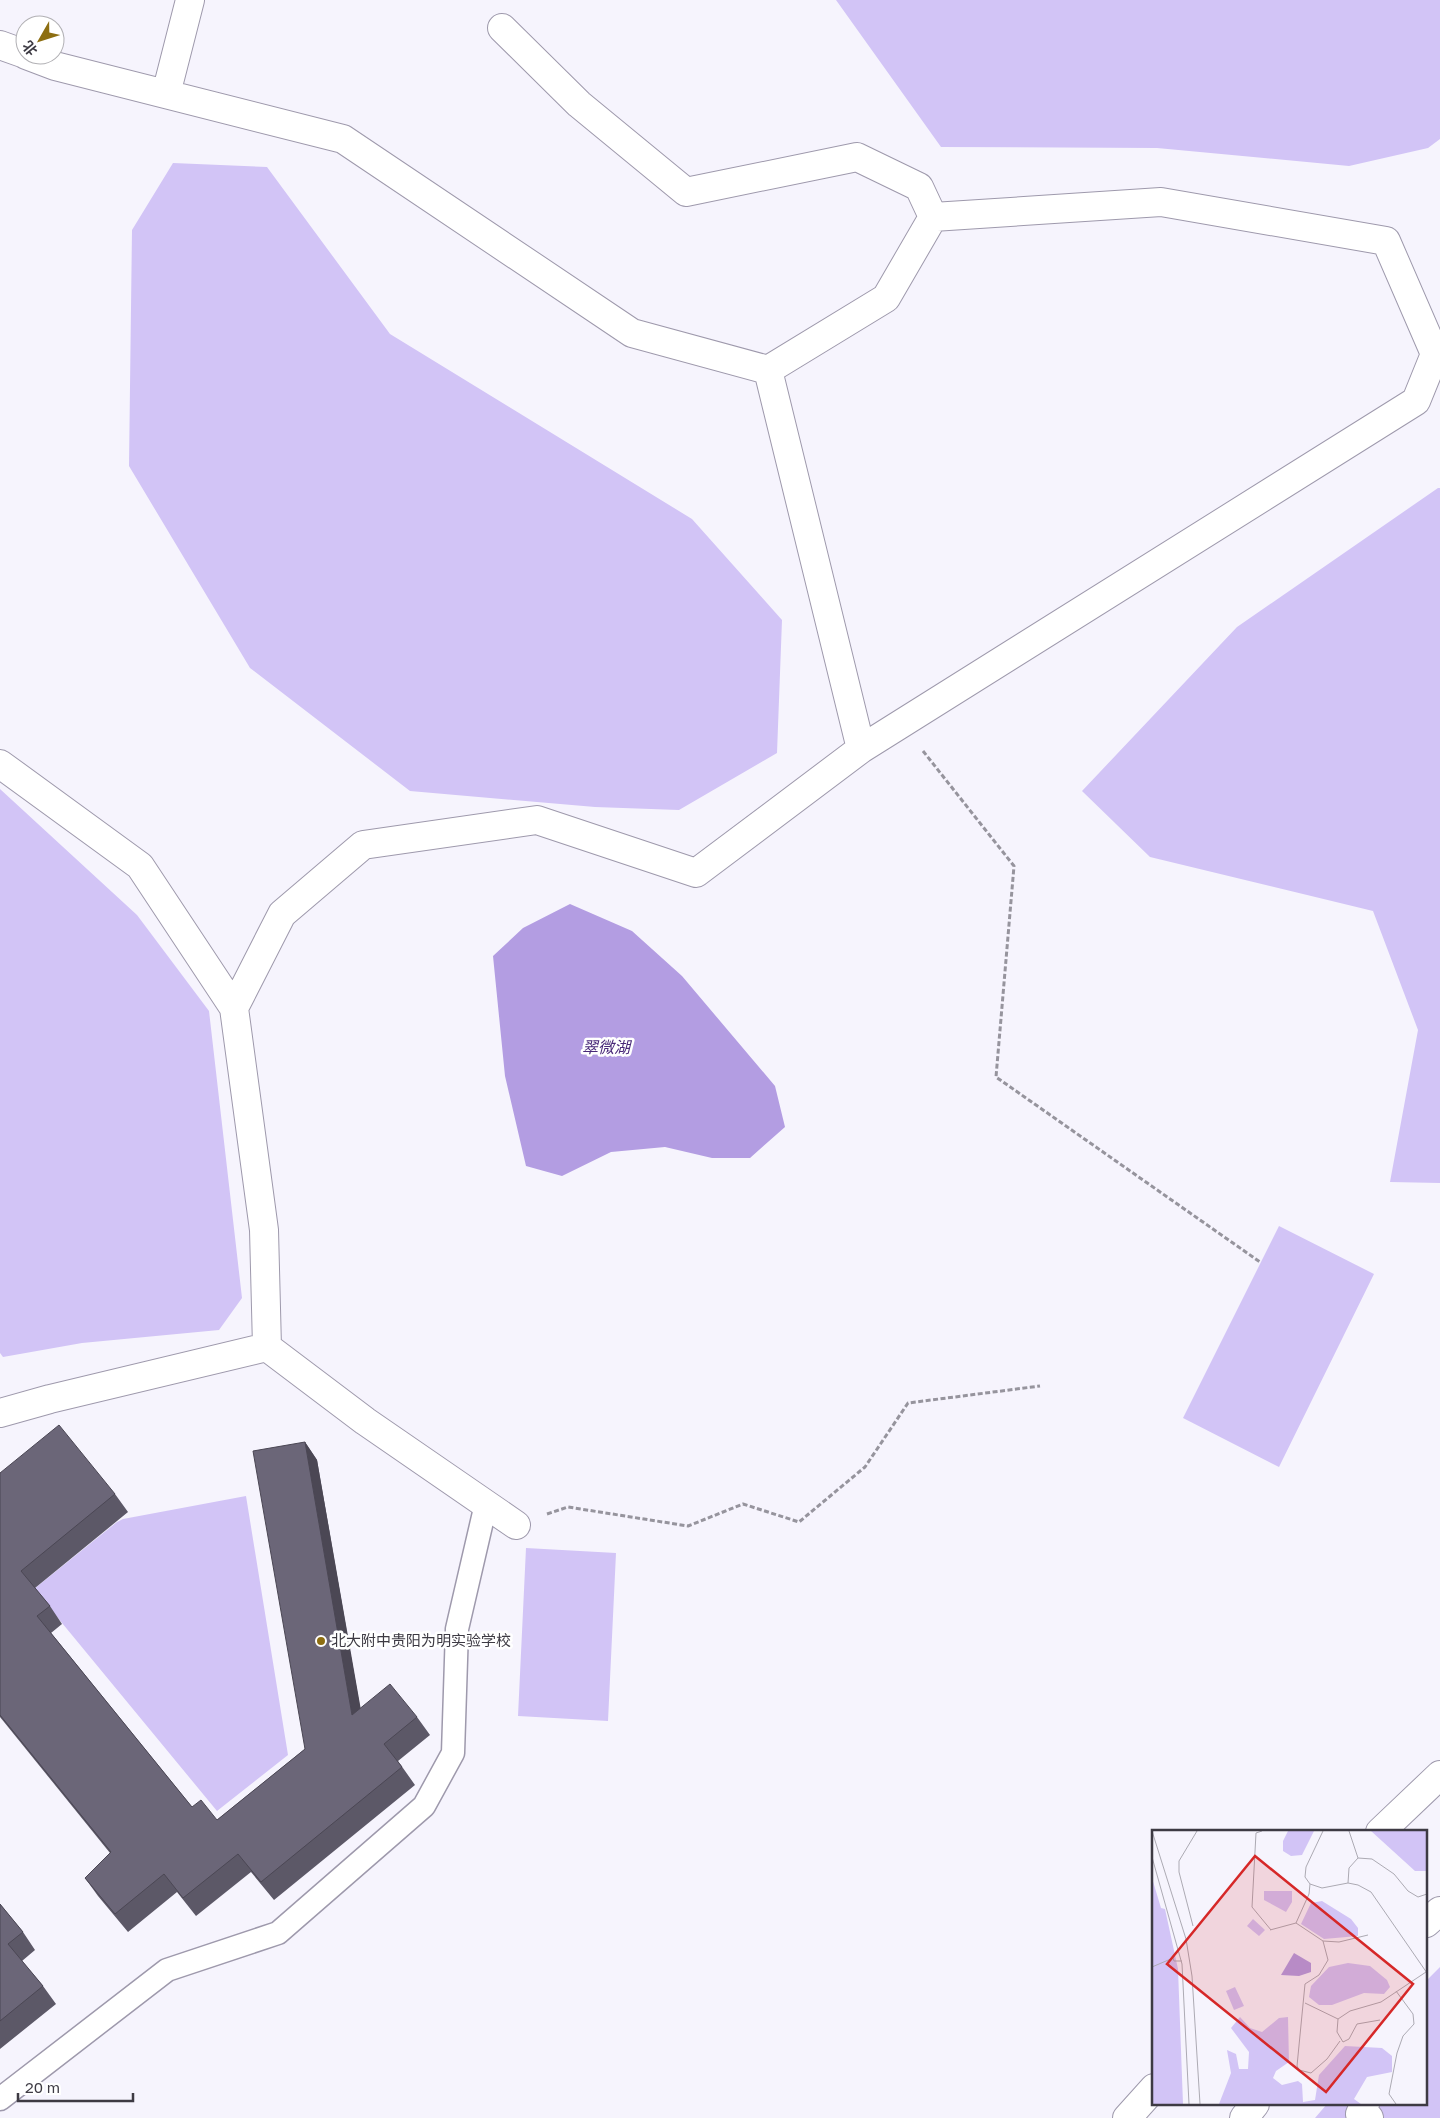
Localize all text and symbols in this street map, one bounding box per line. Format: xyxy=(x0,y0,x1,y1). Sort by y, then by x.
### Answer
north arrow xyxy=(15,15,65,65)
text: 北 xyxy=(18,38,41,59)
water label: 翠微湖 xyxy=(582,1037,633,1057)
place label: 北大附中贵阳为明实验学校 xyxy=(331,1631,511,1649)
marker: 北大附中贵阳为明实验学校 xyxy=(315,1635,327,1647)
inset map xyxy=(1152,1830,1428,2106)
scale bar xyxy=(18,2070,132,2102)
text: 20 m xyxy=(25,2078,60,2096)

